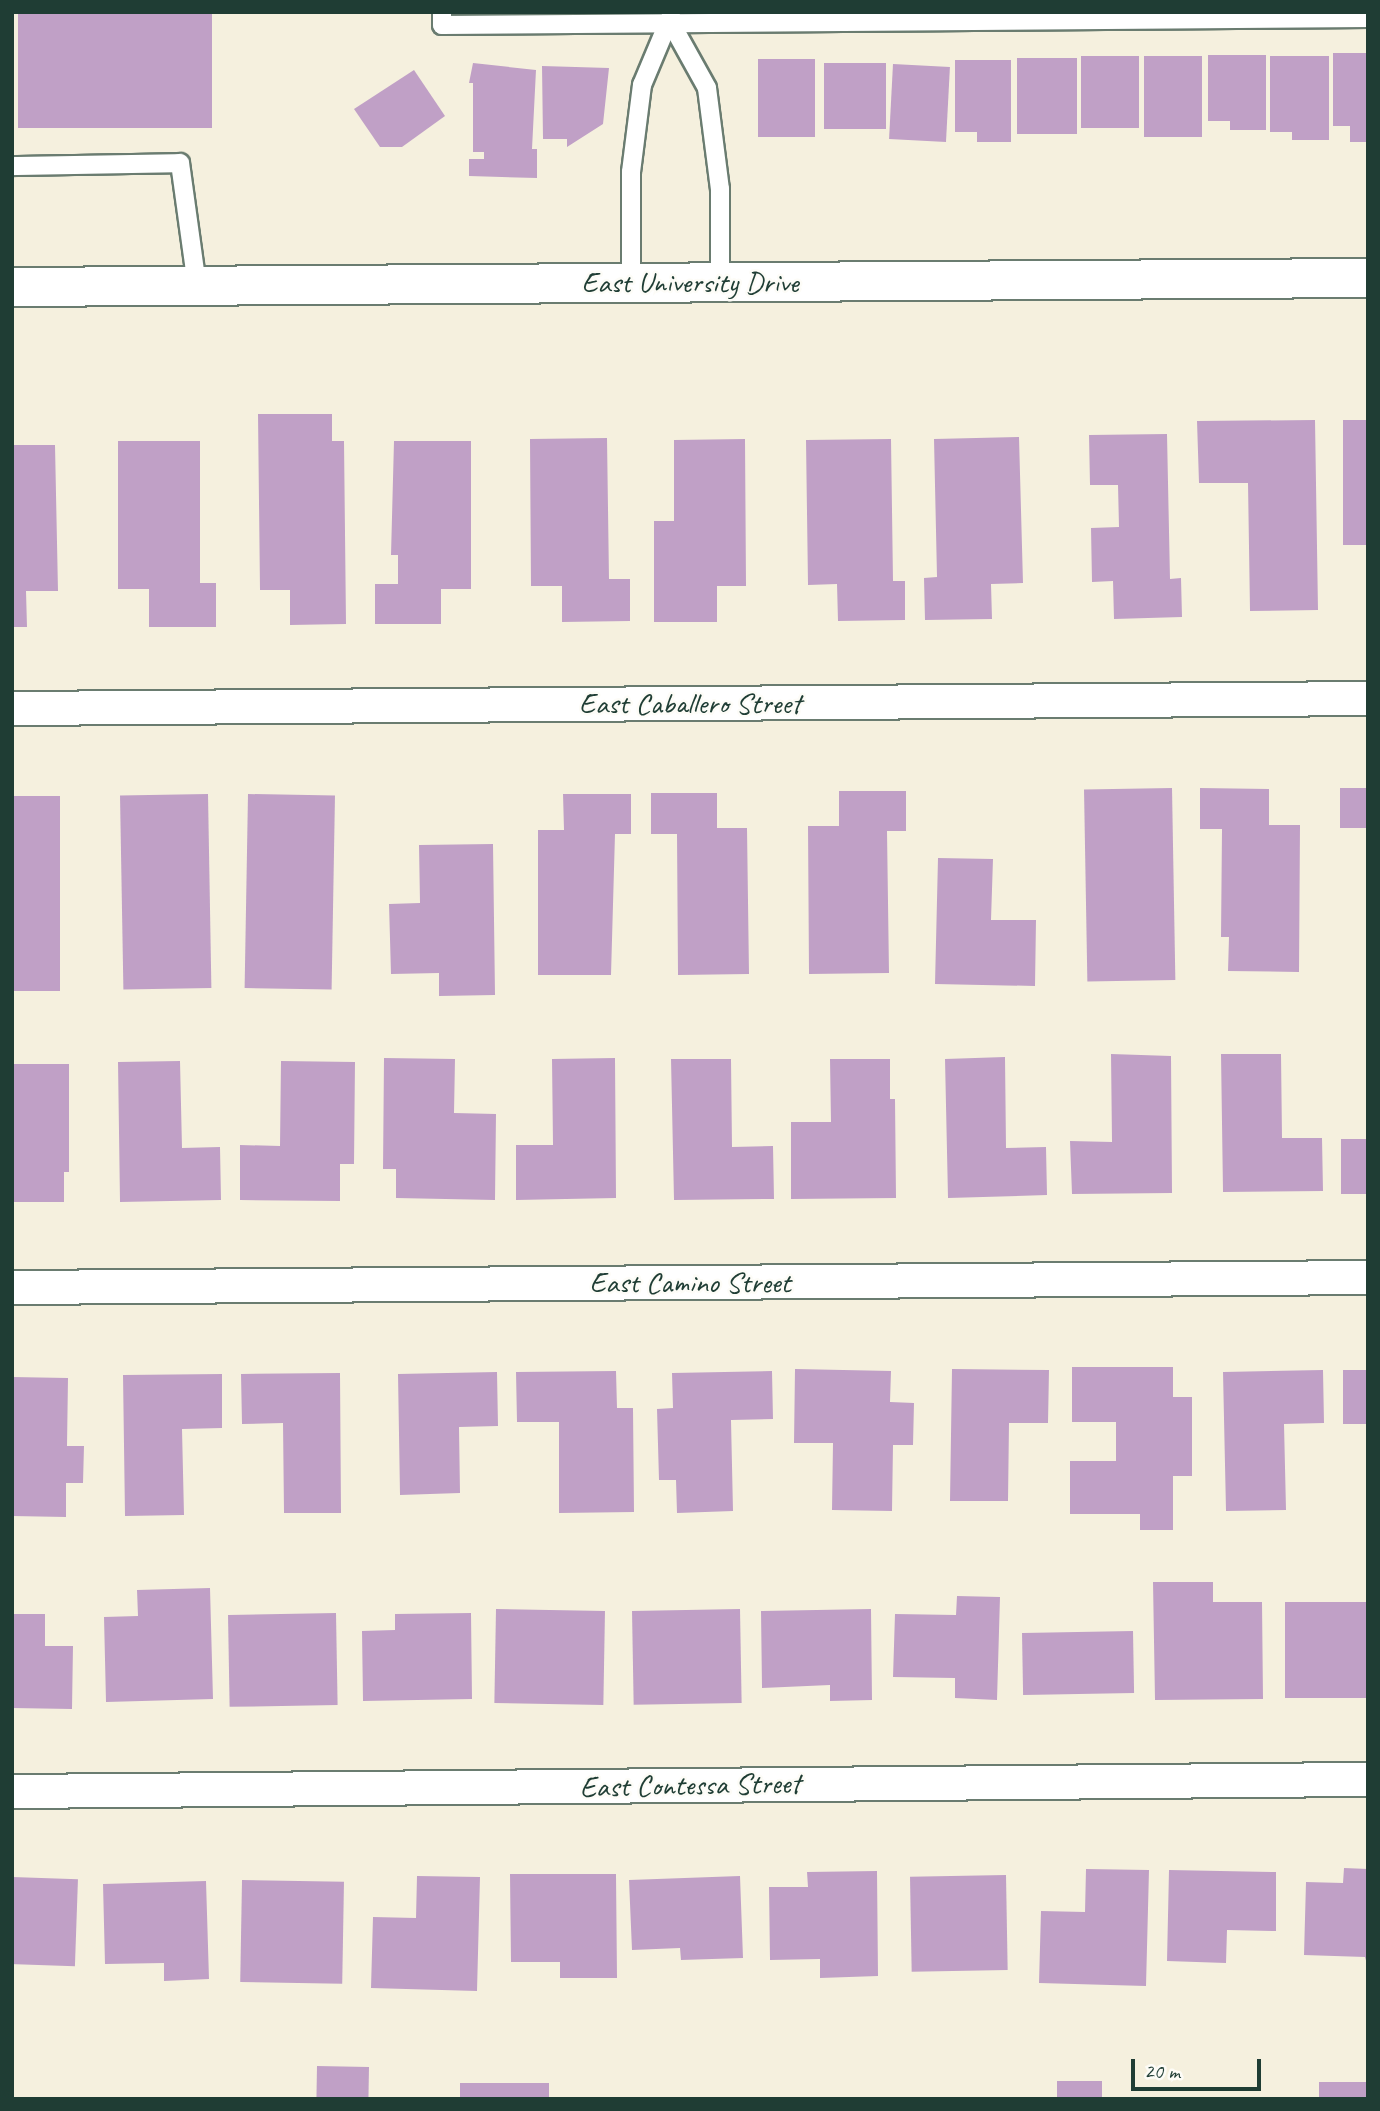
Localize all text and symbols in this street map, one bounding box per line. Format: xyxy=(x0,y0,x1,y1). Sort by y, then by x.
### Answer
street label: East University Drive xyxy=(581,264,799,300)
street label: East Caballero Street xyxy=(579,685,801,721)
street label: East Camino Street xyxy=(589,1264,791,1300)
street label: East Contessa Street xyxy=(580,1765,800,1805)
scale bar xyxy=(1135,2044,1264,2088)
text: 20 m xyxy=(1144,2058,1180,2084)

